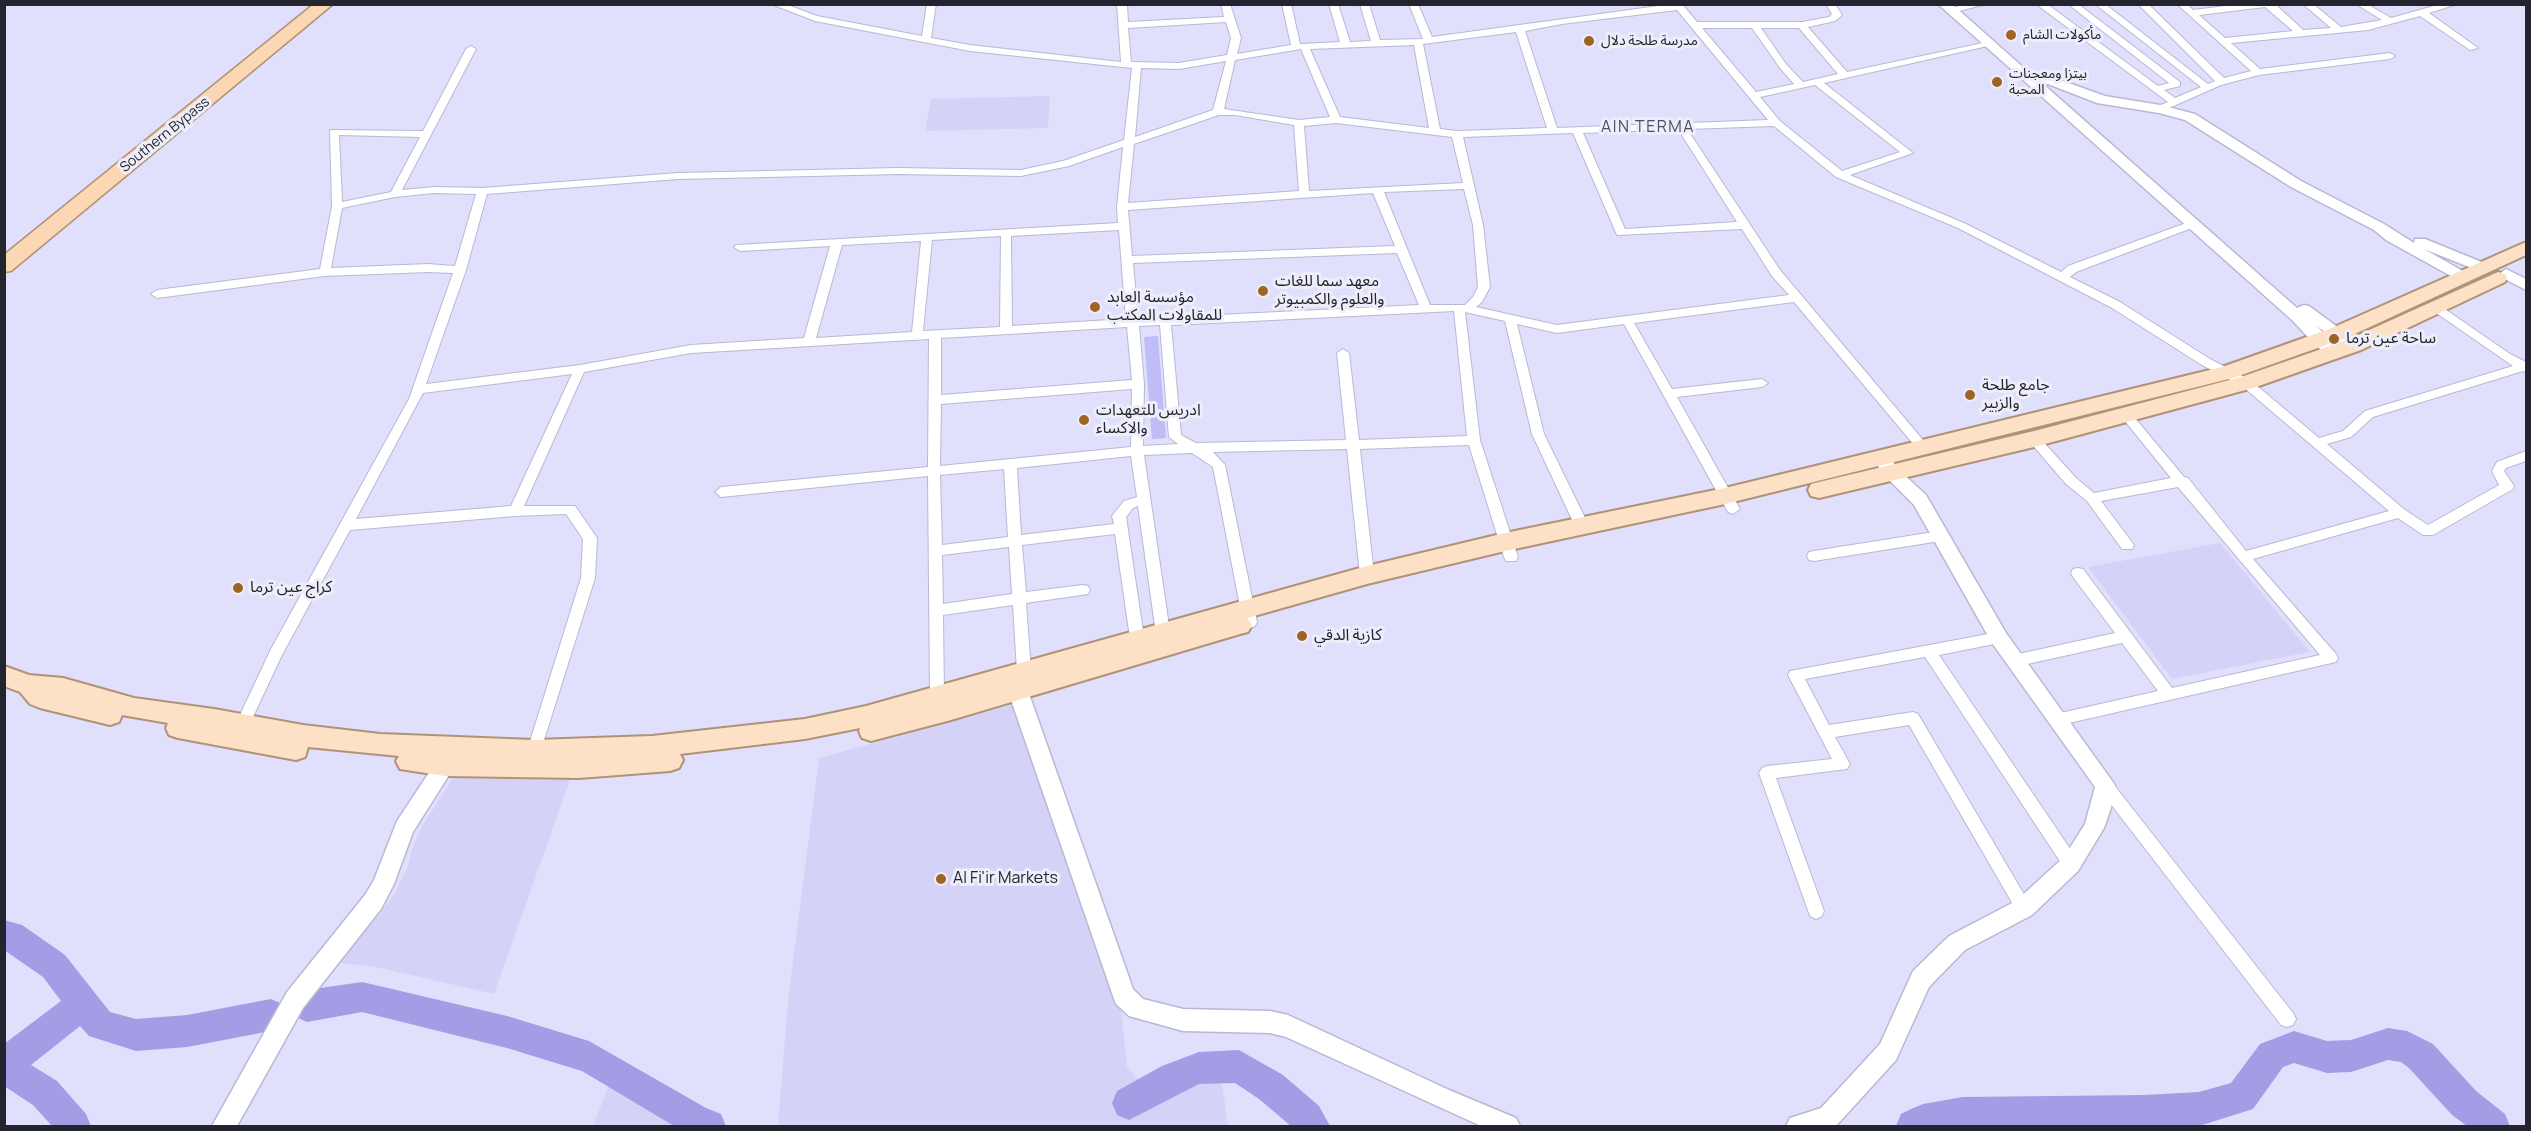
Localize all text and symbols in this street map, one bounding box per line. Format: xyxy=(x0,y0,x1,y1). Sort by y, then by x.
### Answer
place label: مأكولات الشام xyxy=(2023,27,2101,43)
marker: مأكولات الشام xyxy=(2004,28,2018,42)
place label: مدرسة طلحة دلال xyxy=(1601,33,1698,49)
marker: مدرسة طلحة دلال xyxy=(1582,34,1596,48)
place label: بيتزا ومعجنات المحبة xyxy=(2009,66,2087,98)
marker: بيتزا ومعجنات المحبة xyxy=(1990,75,2004,89)
street label: Southern Bypass xyxy=(117,94,213,176)
district label: AIN TERMA xyxy=(1601,118,1695,138)
place label: معهد سما للغات والعلوم والكمبيوتر xyxy=(1275,272,1384,310)
marker: معهد سما للغات والعلوم والكمبيوتر xyxy=(1256,284,1270,298)
place label: مؤسسة العابد للمقاولات المكتب xyxy=(1107,288,1222,326)
marker: مؤسسة العابد للمقاولات المكتب xyxy=(1088,300,1102,314)
place label: ساحة عين ترما xyxy=(2346,329,2436,349)
marker: ساحة عين ترما xyxy=(2327,332,2341,346)
place label: جامع طلحة والزبير xyxy=(1982,376,2050,414)
marker: جامع طلحة والزبير xyxy=(1963,388,1977,402)
place label: ادريس للتعهدات والاكساء xyxy=(1096,401,1201,439)
marker: ادريس للتعهدات والاكساء xyxy=(1077,413,1091,427)
place label: كراج عين ترما xyxy=(250,578,332,598)
marker: كراج عين ترما xyxy=(231,581,245,595)
place label: كازية الدقي xyxy=(1314,626,1382,646)
marker: كازية الدقي xyxy=(1295,629,1309,643)
place label: Al Fi'ir Markets xyxy=(953,869,1058,889)
marker: Al Fi'ir Markets xyxy=(934,872,948,886)

